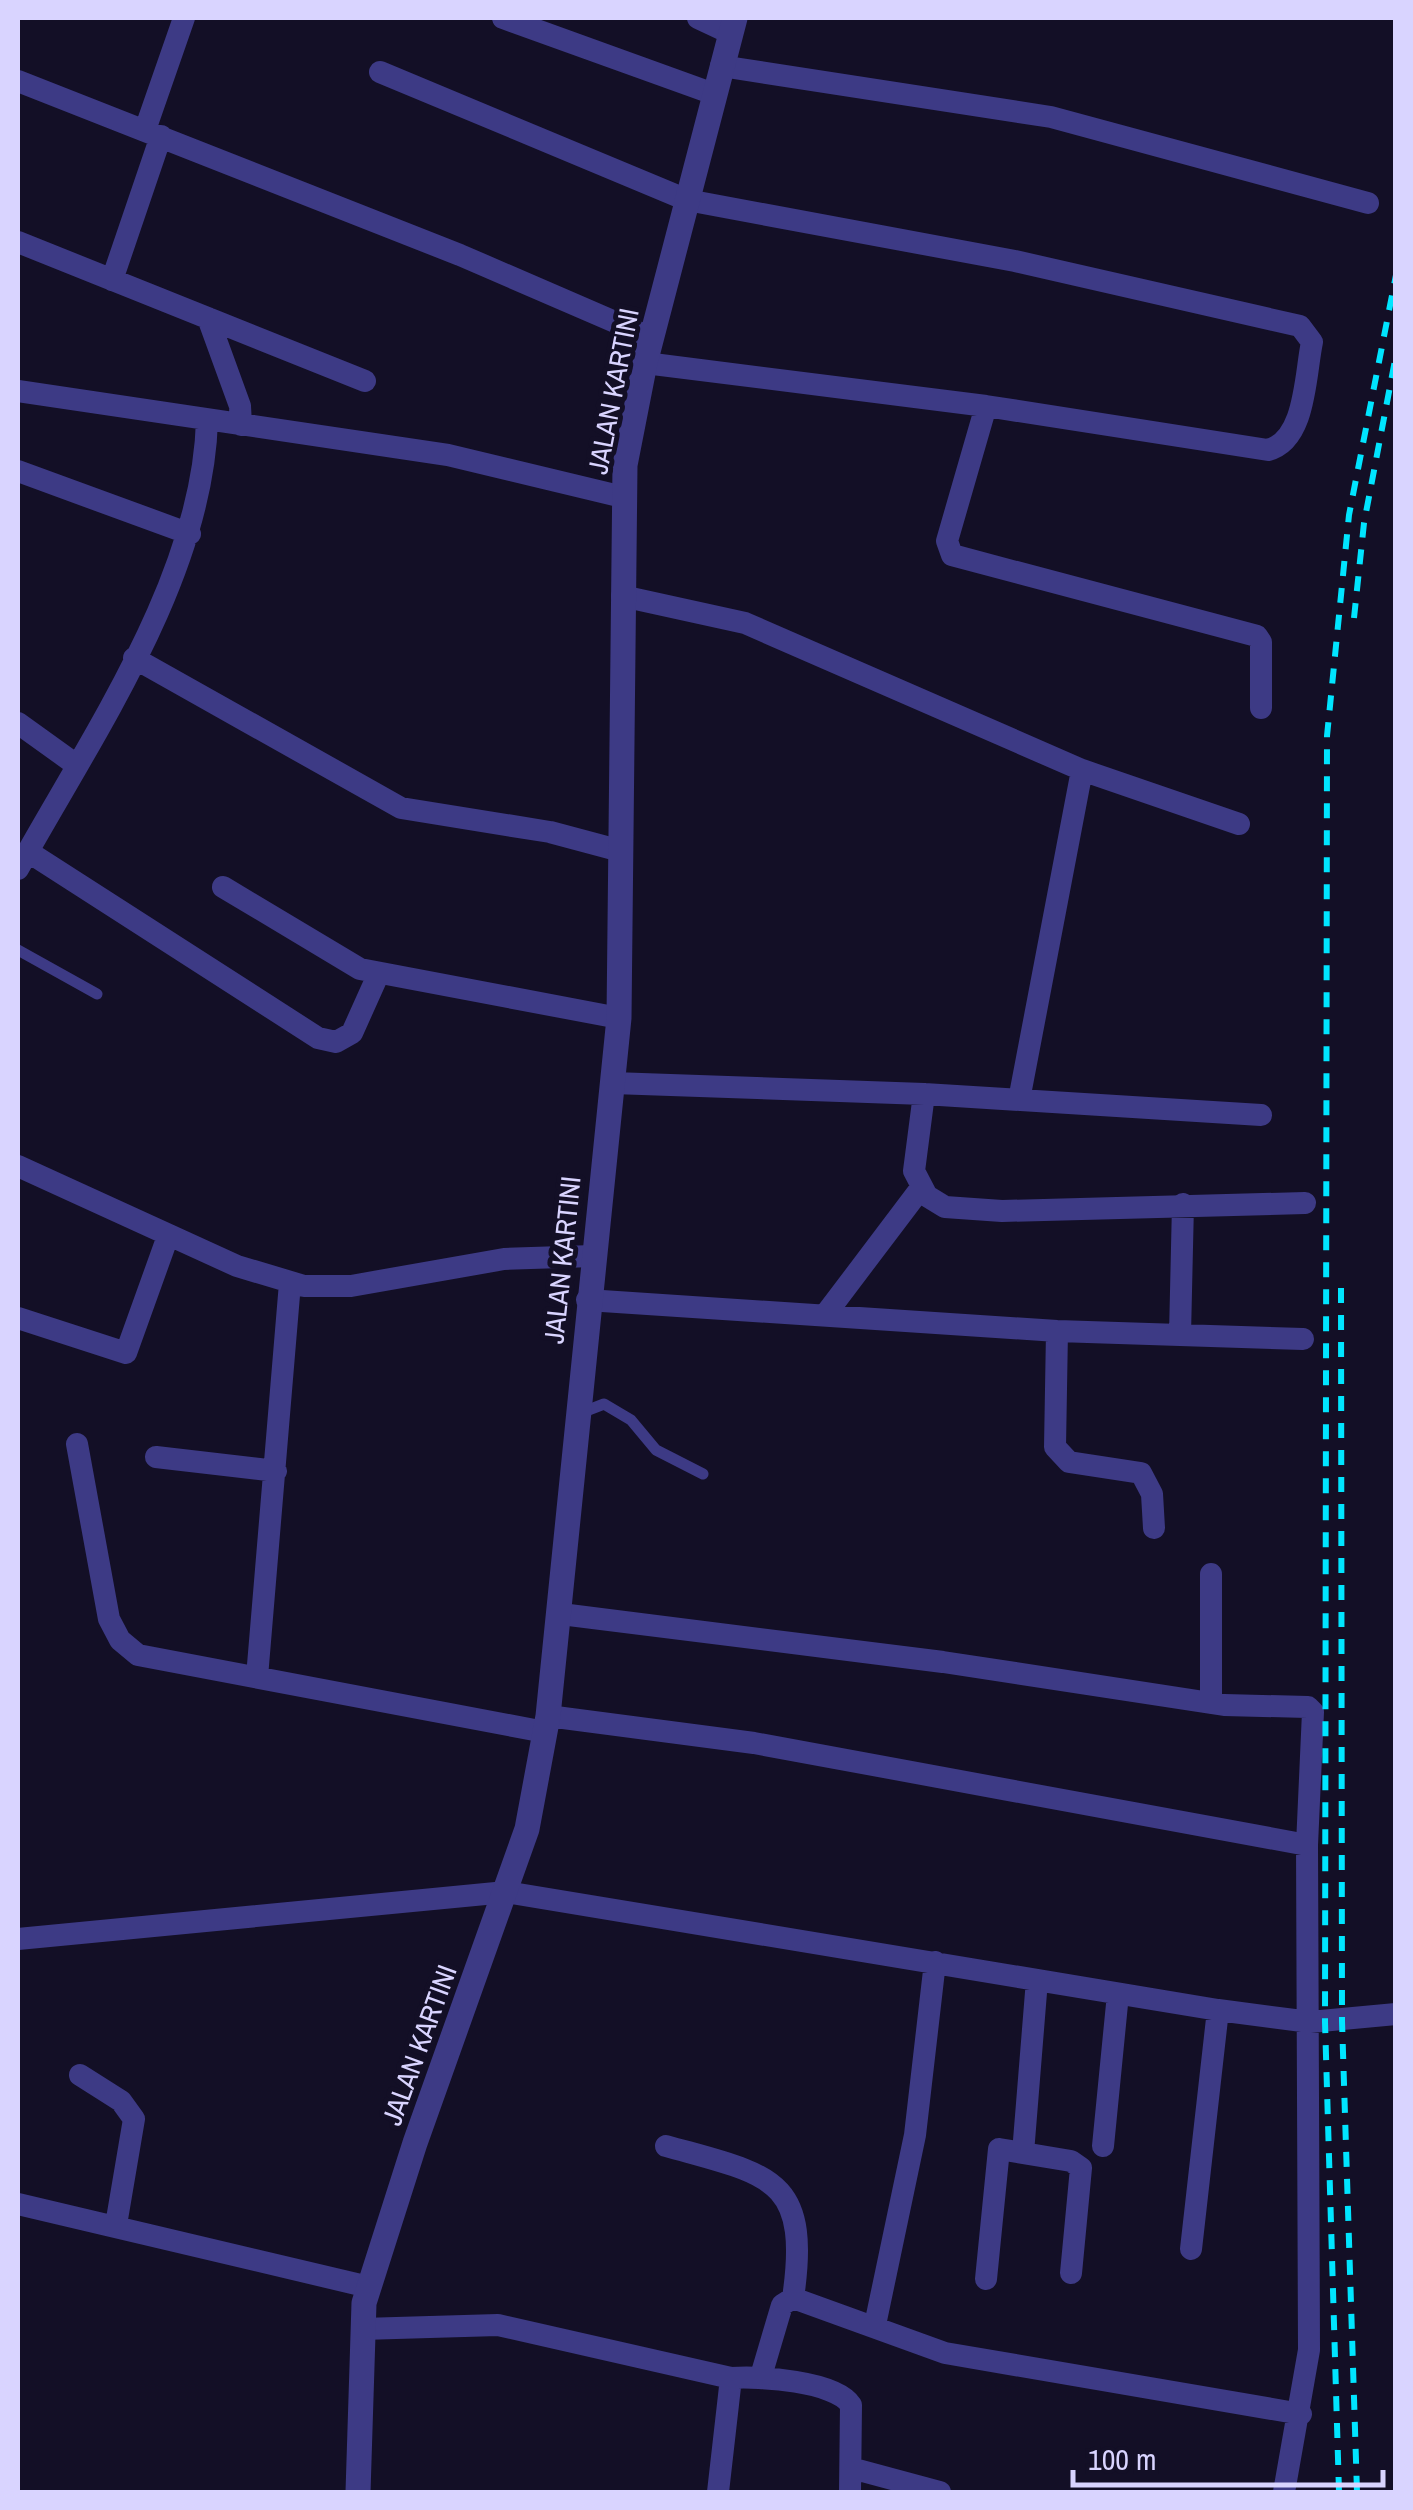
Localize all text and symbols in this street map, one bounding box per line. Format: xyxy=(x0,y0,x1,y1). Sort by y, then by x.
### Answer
street label: JALAN KARTINI xyxy=(578,305,648,477)
street label: JALAN KARTINI xyxy=(534,1174,590,1346)
street label: JALAN KARTINI xyxy=(372,1960,466,2130)
scale bar xyxy=(1073,2425,1383,2487)
text: 100 m xyxy=(1088,2439,1156,2479)

